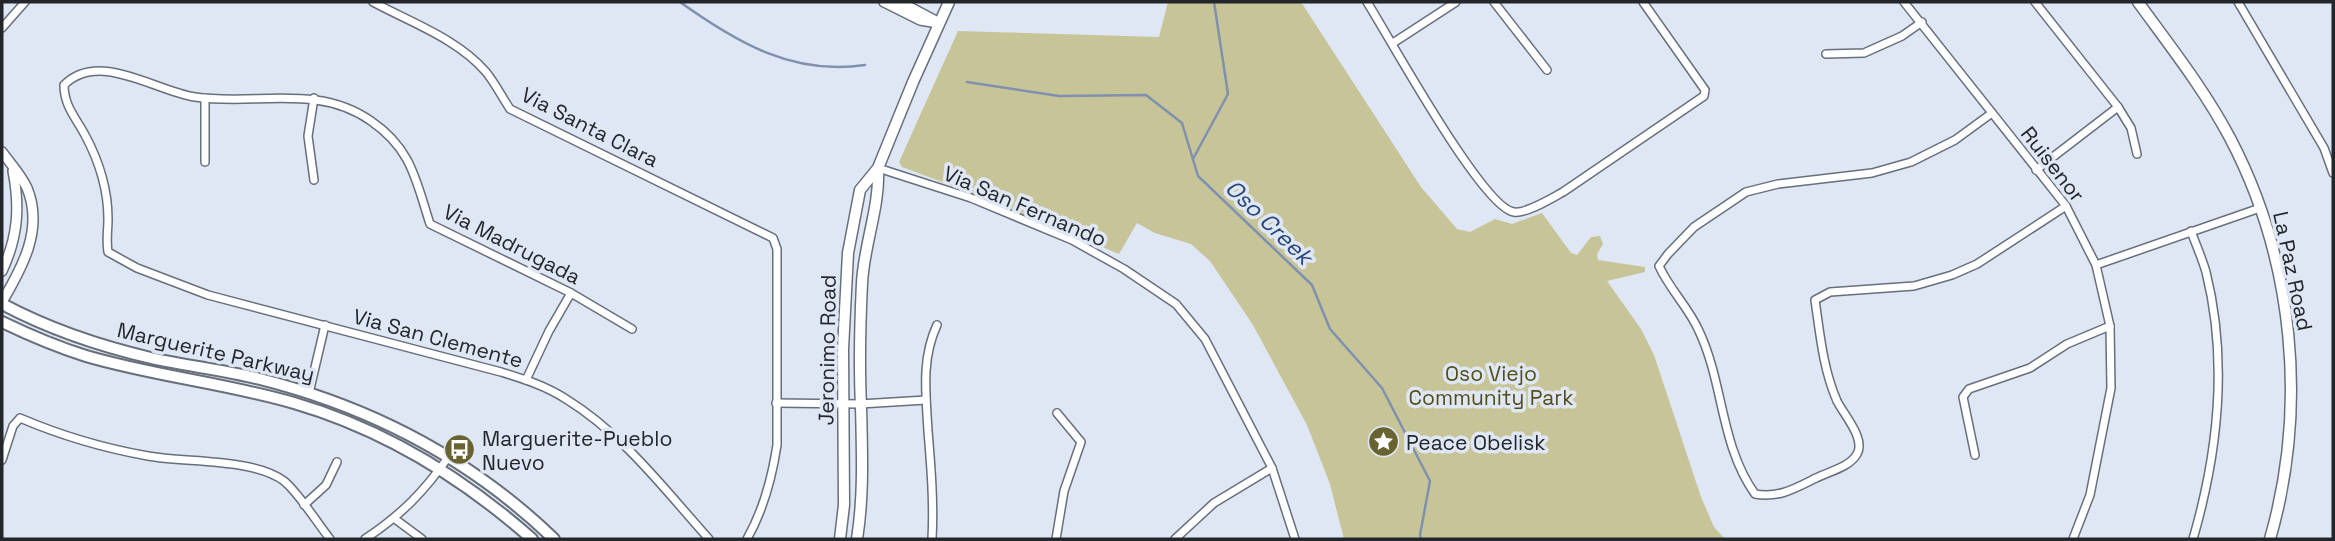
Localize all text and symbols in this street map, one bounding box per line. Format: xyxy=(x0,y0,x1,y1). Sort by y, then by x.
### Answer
street label: Via Santa Clara xyxy=(517,81,663,173)
street label: Ruisenor xyxy=(2015,121,2091,207)
street label: Via San Fernando xyxy=(939,159,1111,253)
water label: Oso Creek xyxy=(1219,173,1321,273)
street label: Via Madrugada xyxy=(439,198,585,290)
street label: La Paz Road xyxy=(2267,209,2319,333)
street label: Jeronimo Road xyxy=(812,274,842,426)
street label: Via San Clemente xyxy=(350,302,526,374)
street label: Marguerite Parkway xyxy=(115,316,317,388)
park label: Oso Viejo Community Park xyxy=(1409,360,1573,411)
place label: Marguerite-Pueblo Nuevo xyxy=(482,425,672,476)
place icon: Peace Obelisk xyxy=(1366,425,1400,459)
place label: Peace Obelisk xyxy=(1406,429,1546,456)
bus stop icon: Marguerite-Pueblo Nuevo xyxy=(442,433,476,467)

